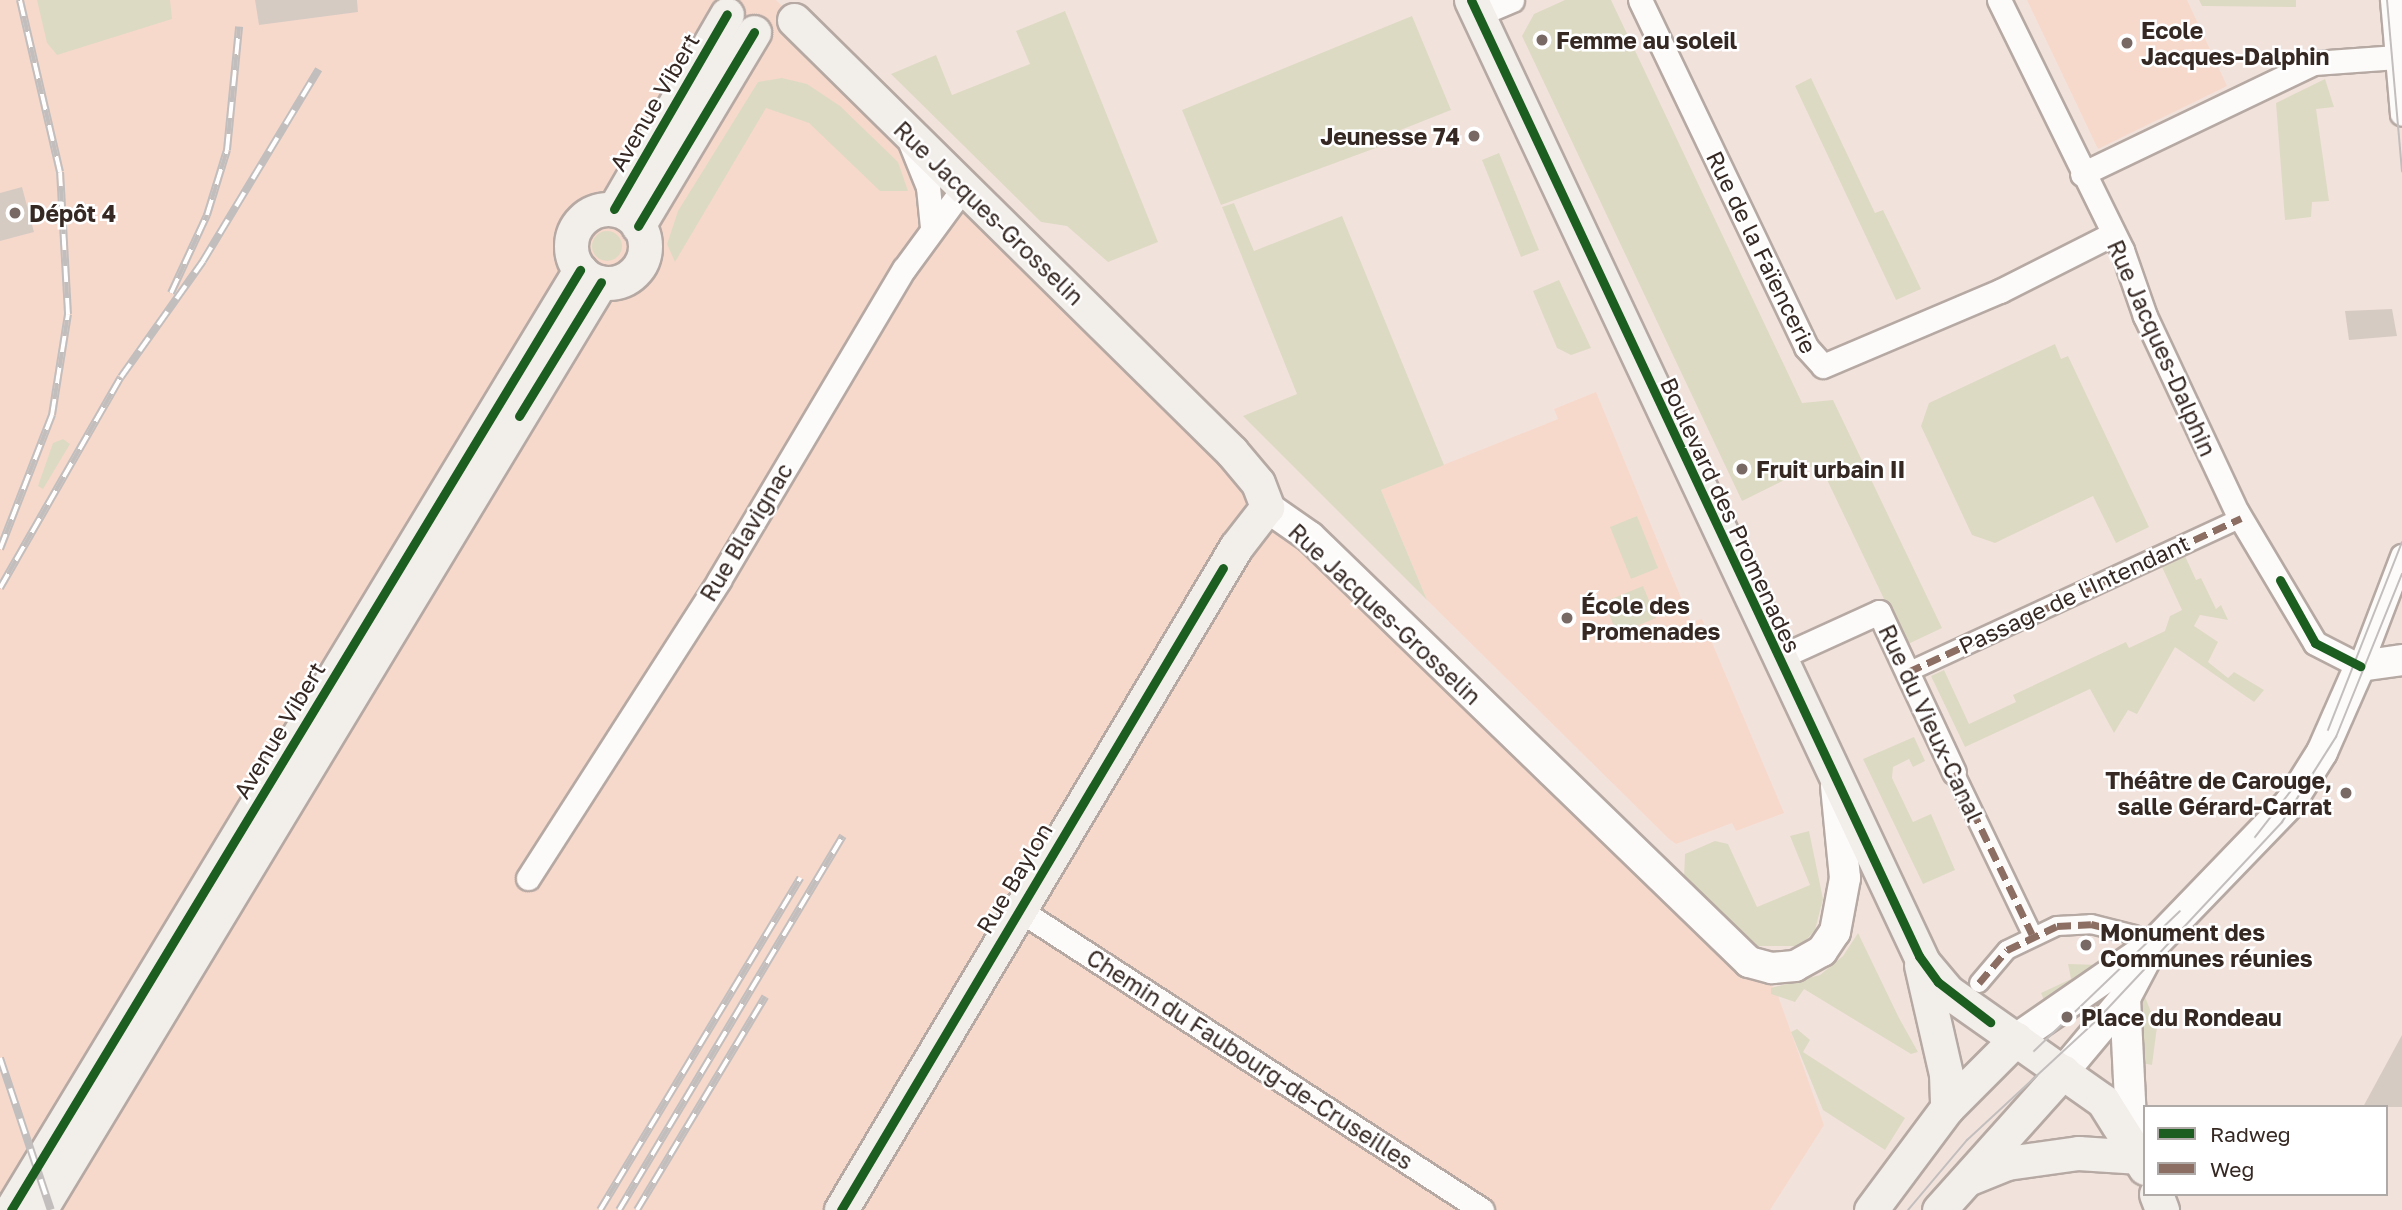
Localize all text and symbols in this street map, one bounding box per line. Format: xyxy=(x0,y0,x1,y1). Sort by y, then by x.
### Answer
place label: Ecole Jacques-Dalphin xyxy=(2141,16,2329,70)
place label: Femme au soleil xyxy=(1556,26,1737,54)
street label: Avenue Vibert xyxy=(603,28,705,176)
marker: Femme au soleil xyxy=(1534,32,1550,48)
marker: Ecole Jacques-Dalphin xyxy=(2119,35,2135,51)
street label: Rue Jacques-Grosselin xyxy=(888,115,1090,311)
place label: Jeunesse 74 xyxy=(1320,122,1460,150)
marker: Jeunesse 74 xyxy=(1466,128,1482,144)
street label: Rue de la Faïencerie xyxy=(1701,146,1823,358)
place label: Dépôt 4 xyxy=(29,199,116,227)
marker: Dépôt 4 xyxy=(7,205,23,221)
street label: Rue Jacques-Dalphin xyxy=(2102,236,2222,460)
street label: Boulevard des Promenades xyxy=(1655,373,1807,657)
place label: Fruit urbain II xyxy=(1756,455,1905,483)
street label: Rue Blavignac xyxy=(694,458,798,606)
marker: Fruit urbain II xyxy=(1734,461,1750,477)
street label: Rue Jacques-Grosselin xyxy=(1283,518,1487,710)
street label: Passage de l'Intendant xyxy=(1954,528,2194,660)
place label: École des Promenades xyxy=(1581,591,1720,645)
marker: École des Promenades xyxy=(1559,610,1575,626)
street label: Rue du Vieux-Canal xyxy=(1873,620,1989,826)
street label: Avenue Vibert xyxy=(227,657,331,803)
place label: Théâtre de Carouge, salle Gérard-Carrat xyxy=(2105,766,2332,820)
marker: Théâtre de Carouge, salle Gérard-Carrat xyxy=(2338,785,2354,801)
street label: Rue Baylon xyxy=(970,818,1058,938)
place label: Monument des Communes réunies xyxy=(2100,918,2313,972)
marker: Monument des Communes réunies xyxy=(2078,937,2094,953)
street label: Chemin du Faubourg-de-Cruseilles xyxy=(1082,943,1418,1175)
place label: Place du Rondeau xyxy=(2081,1003,2282,1031)
marker: Place du Rondeau xyxy=(2059,1009,2075,1025)
legend xyxy=(2143,1105,2388,1196)
text: Radweg xyxy=(2210,1121,2291,1147)
text: Weg xyxy=(2210,1156,2254,1182)

